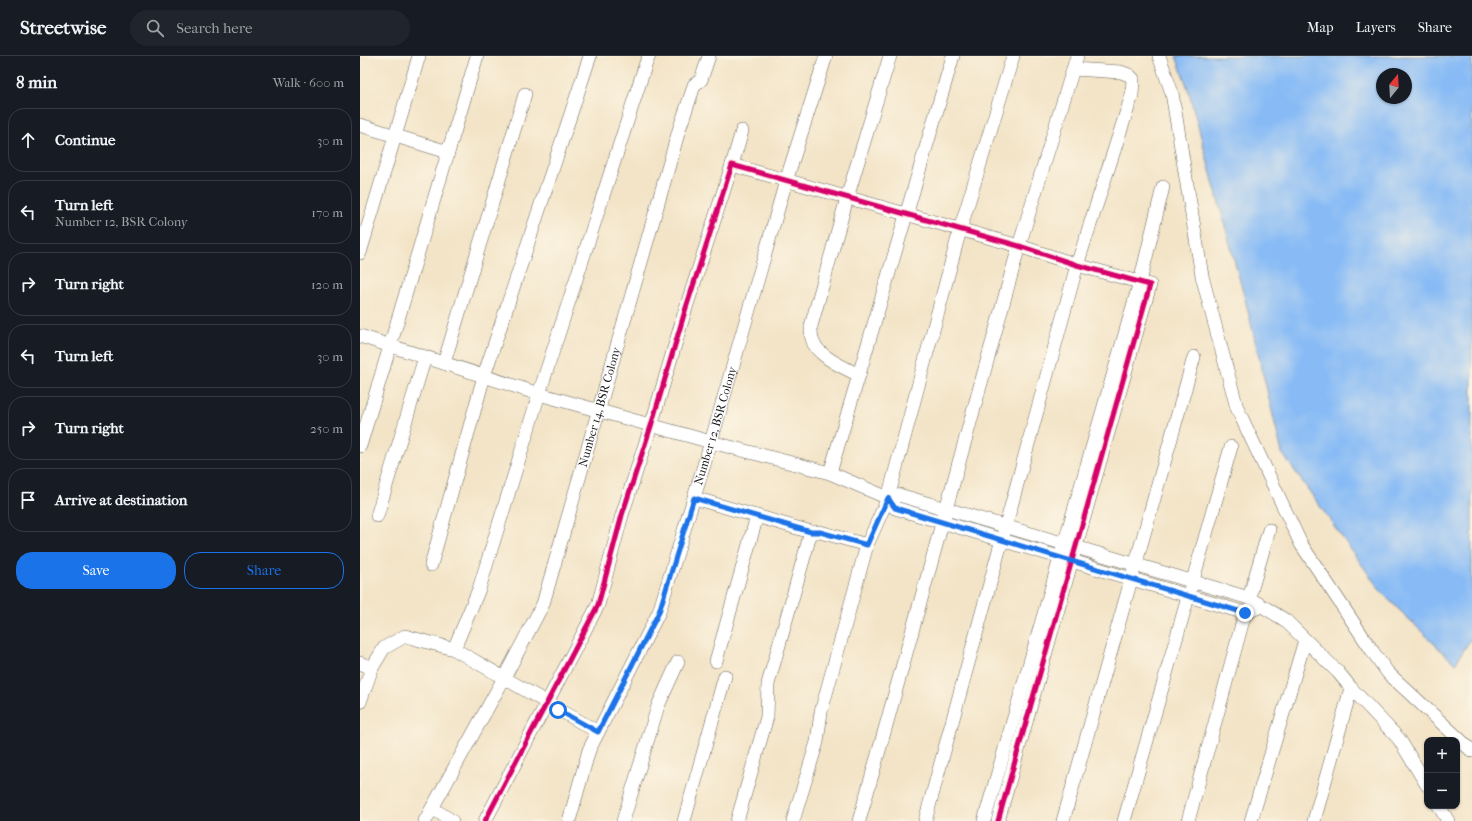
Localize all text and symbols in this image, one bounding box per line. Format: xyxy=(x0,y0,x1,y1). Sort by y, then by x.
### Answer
search box xyxy=(130,10,410,46)
text: Streetwise xyxy=(20,17,106,39)
icon: search xyxy=(144,17,166,39)
text: Search here xyxy=(176,19,252,37)
text: Map xyxy=(1307,19,1334,36)
text: Layers xyxy=(1356,19,1396,36)
text: Share xyxy=(1418,19,1452,36)
north arrow xyxy=(1376,68,1412,104)
text: 8 min xyxy=(16,72,57,92)
text: Walk · 600 m xyxy=(273,75,344,90)
icon: ahead xyxy=(17,129,39,151)
text: Continue xyxy=(55,131,115,149)
text: 30 m xyxy=(317,133,343,148)
text: Turn left xyxy=(55,196,113,214)
icon: left xyxy=(17,201,39,223)
text: 170 m xyxy=(311,205,343,220)
text: Number 12, BSR Colony xyxy=(55,214,188,229)
icon: right xyxy=(17,273,39,295)
text: Turn right xyxy=(55,275,124,293)
text: 120 m xyxy=(311,277,343,292)
icon: left xyxy=(17,345,39,367)
street label: Number 14, BSR Colony xyxy=(576,345,624,468)
text: Turn left xyxy=(55,347,113,365)
text: 30 m xyxy=(317,349,343,364)
street label: Number 12, BSR Colony xyxy=(691,364,739,487)
icon: right xyxy=(17,417,39,439)
text: Turn right xyxy=(55,419,124,437)
text: 250 m xyxy=(310,421,343,436)
icon: arrive xyxy=(17,489,39,511)
text: Arrive at destination xyxy=(55,491,187,509)
button: Save xyxy=(16,552,176,589)
button: Share xyxy=(184,552,344,589)
route end xyxy=(1236,604,1254,622)
route start xyxy=(549,701,567,719)
map controls xyxy=(1424,737,1460,809)
button: + xyxy=(1424,737,1460,773)
button: − xyxy=(1424,773,1460,809)

